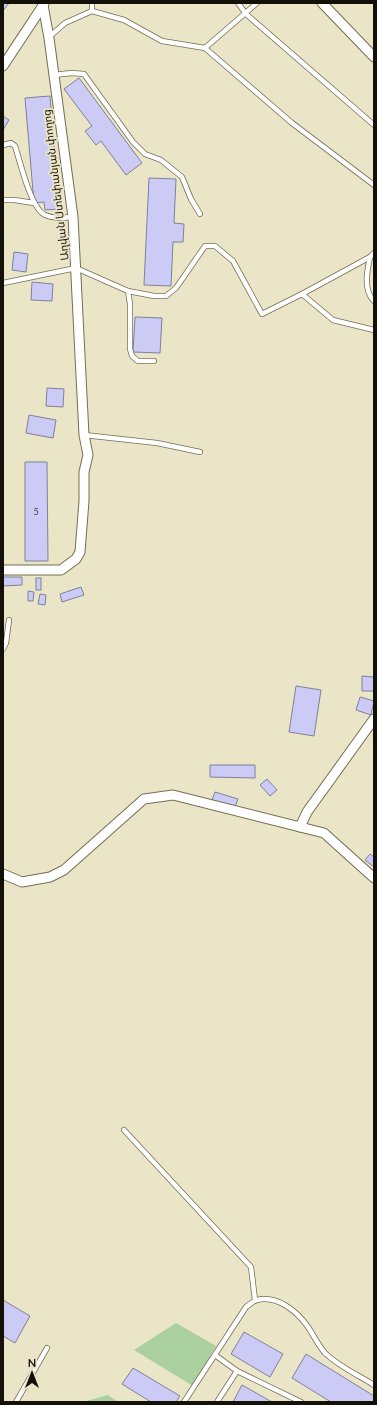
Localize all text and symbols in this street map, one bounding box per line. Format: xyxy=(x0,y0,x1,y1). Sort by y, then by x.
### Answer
street label: Աղվան Ստեփանյան փողոց xyxy=(39,109,72,261)
house number: 5 xyxy=(33,506,39,517)
north arrow xyxy=(12,1353,52,1393)
text: N xyxy=(28,1356,36,1369)

